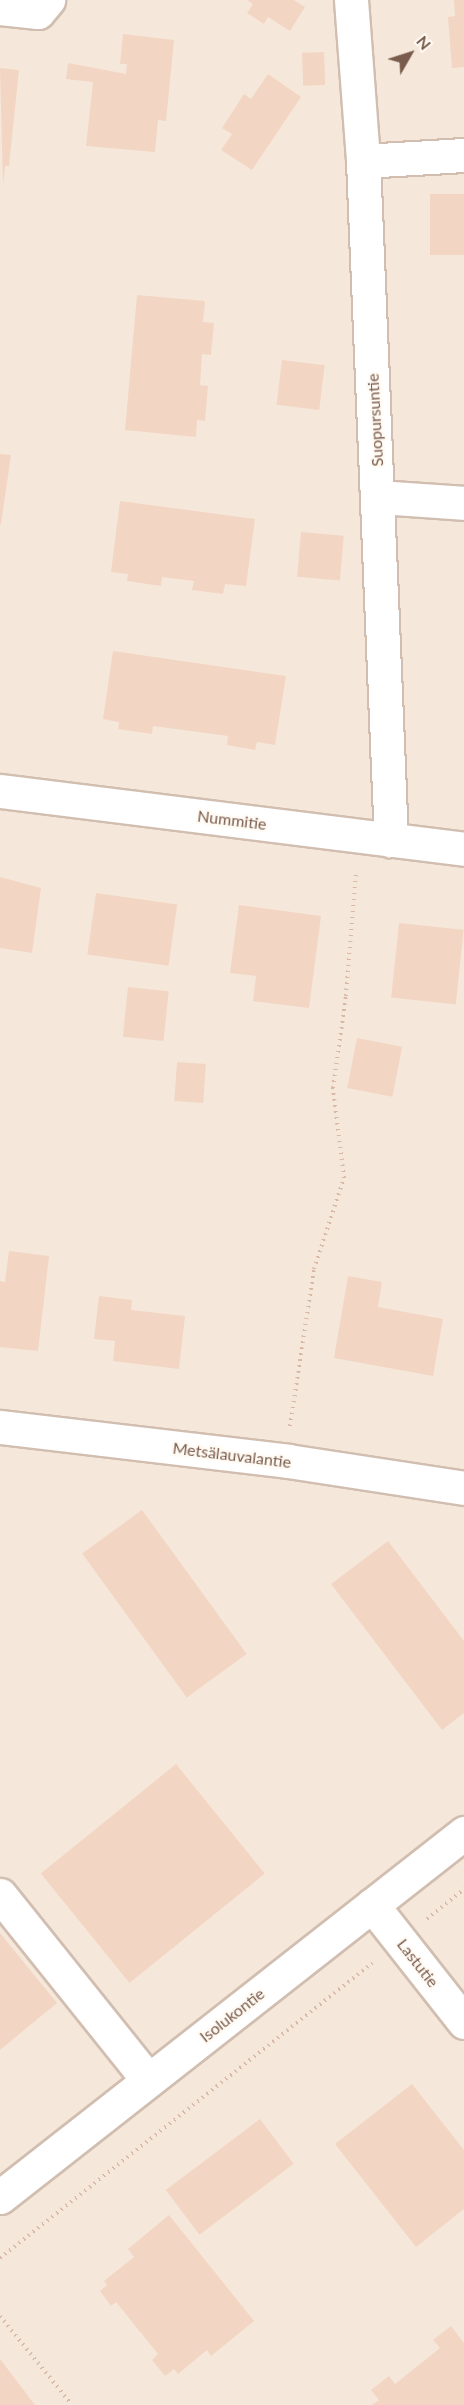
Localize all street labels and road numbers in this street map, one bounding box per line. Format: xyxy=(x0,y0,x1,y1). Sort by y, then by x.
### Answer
street label: Suopursuntie xyxy=(363,373,387,467)
street label: Nummitie xyxy=(196,806,268,834)
street label: Metsälauvalantie xyxy=(172,1438,292,1472)
street label: Lastutie xyxy=(393,1935,443,1991)
street label: Isolukontie xyxy=(196,1984,268,2046)

